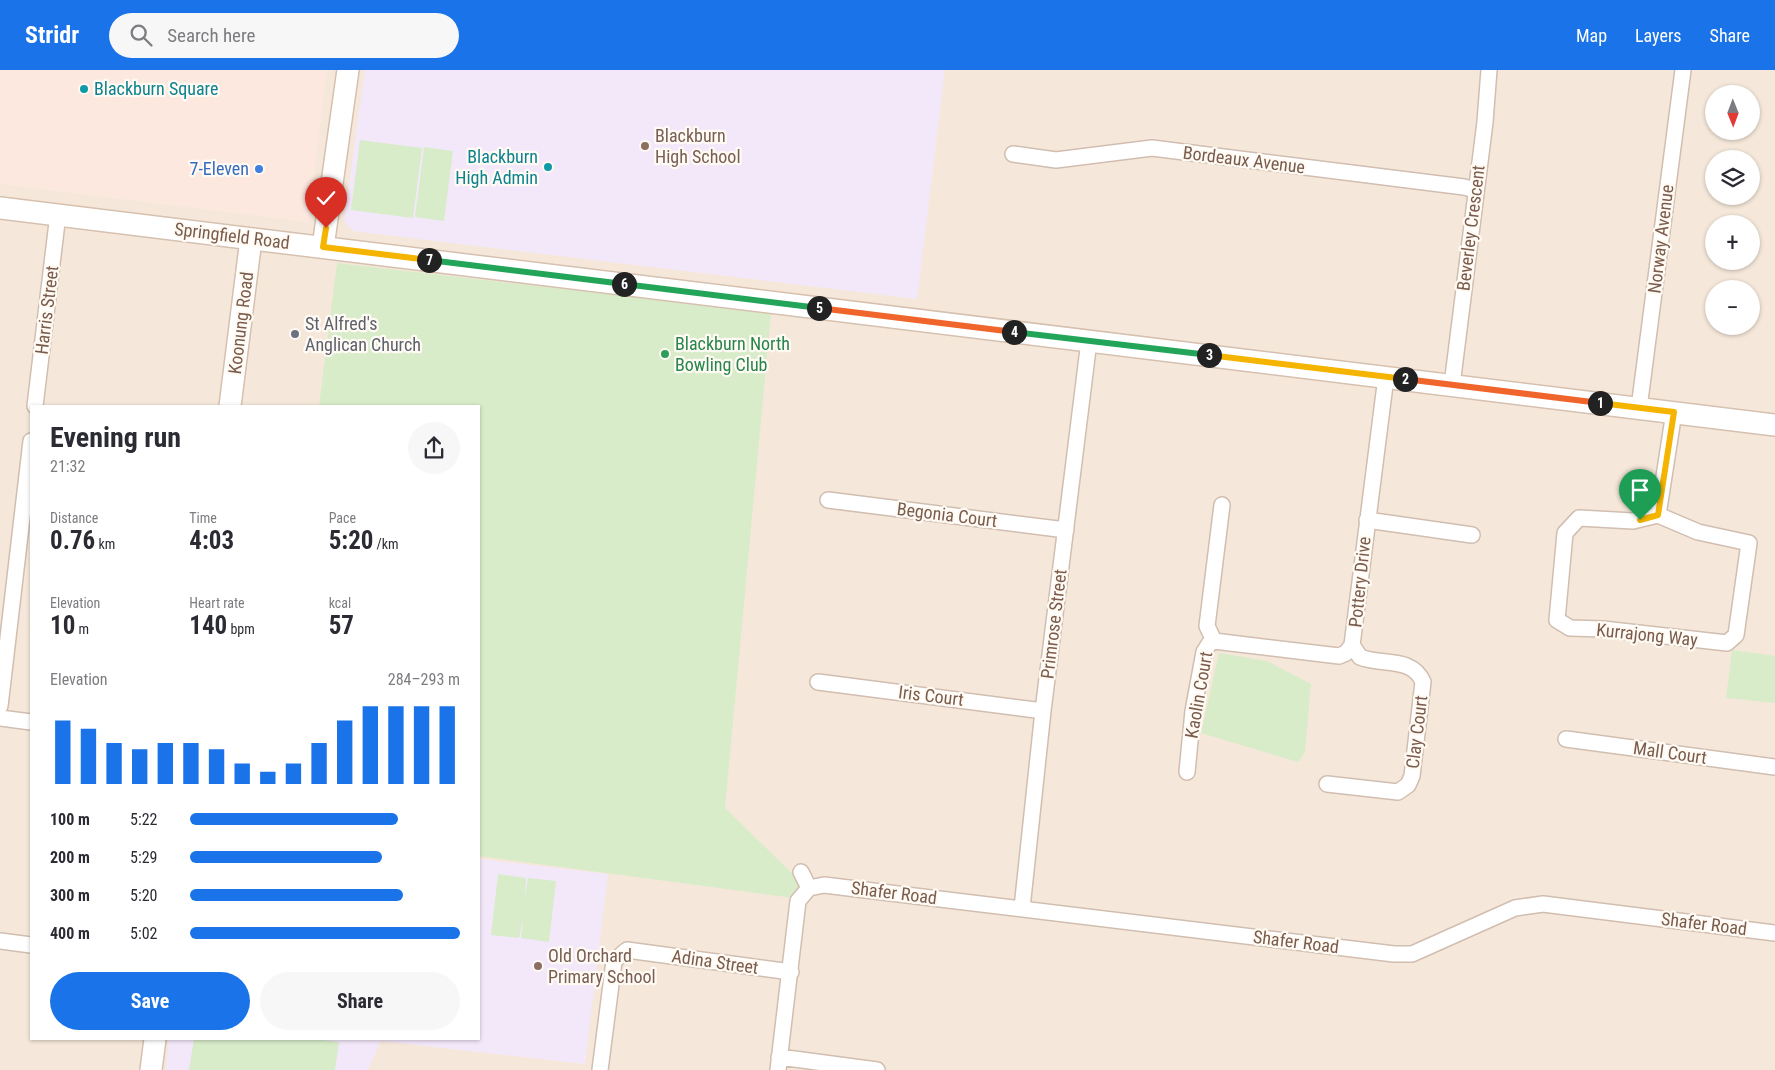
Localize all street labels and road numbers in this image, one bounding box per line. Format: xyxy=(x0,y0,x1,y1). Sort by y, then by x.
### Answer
street label: Bordeaux Avenue xyxy=(1182,142,1306,177)
street label: Beverley Crescent xyxy=(1452,164,1489,292)
street label: Norway Avenue xyxy=(1643,183,1678,295)
street label: Springfield Road xyxy=(173,218,291,253)
street label: Harris Street xyxy=(31,264,62,356)
street label: Koonung Road xyxy=(224,271,257,375)
street label: Begonia Court xyxy=(896,498,998,531)
street label: Pottery Drive xyxy=(1344,536,1375,628)
street label: Primrose Street xyxy=(1036,568,1071,680)
street label: Kurrajong Way xyxy=(1595,619,1699,650)
street label: Kaolin Court xyxy=(1181,650,1216,740)
street label: Iris Court xyxy=(897,681,965,710)
street label: Clay Court xyxy=(1402,694,1431,770)
street label: Mall Court xyxy=(1632,737,1708,768)
street label: Shafer Road xyxy=(850,877,938,908)
street label: Shafer Road xyxy=(1660,908,1748,939)
street label: Shafer Road xyxy=(1252,926,1340,957)
street label: Adina Street xyxy=(670,945,760,978)

